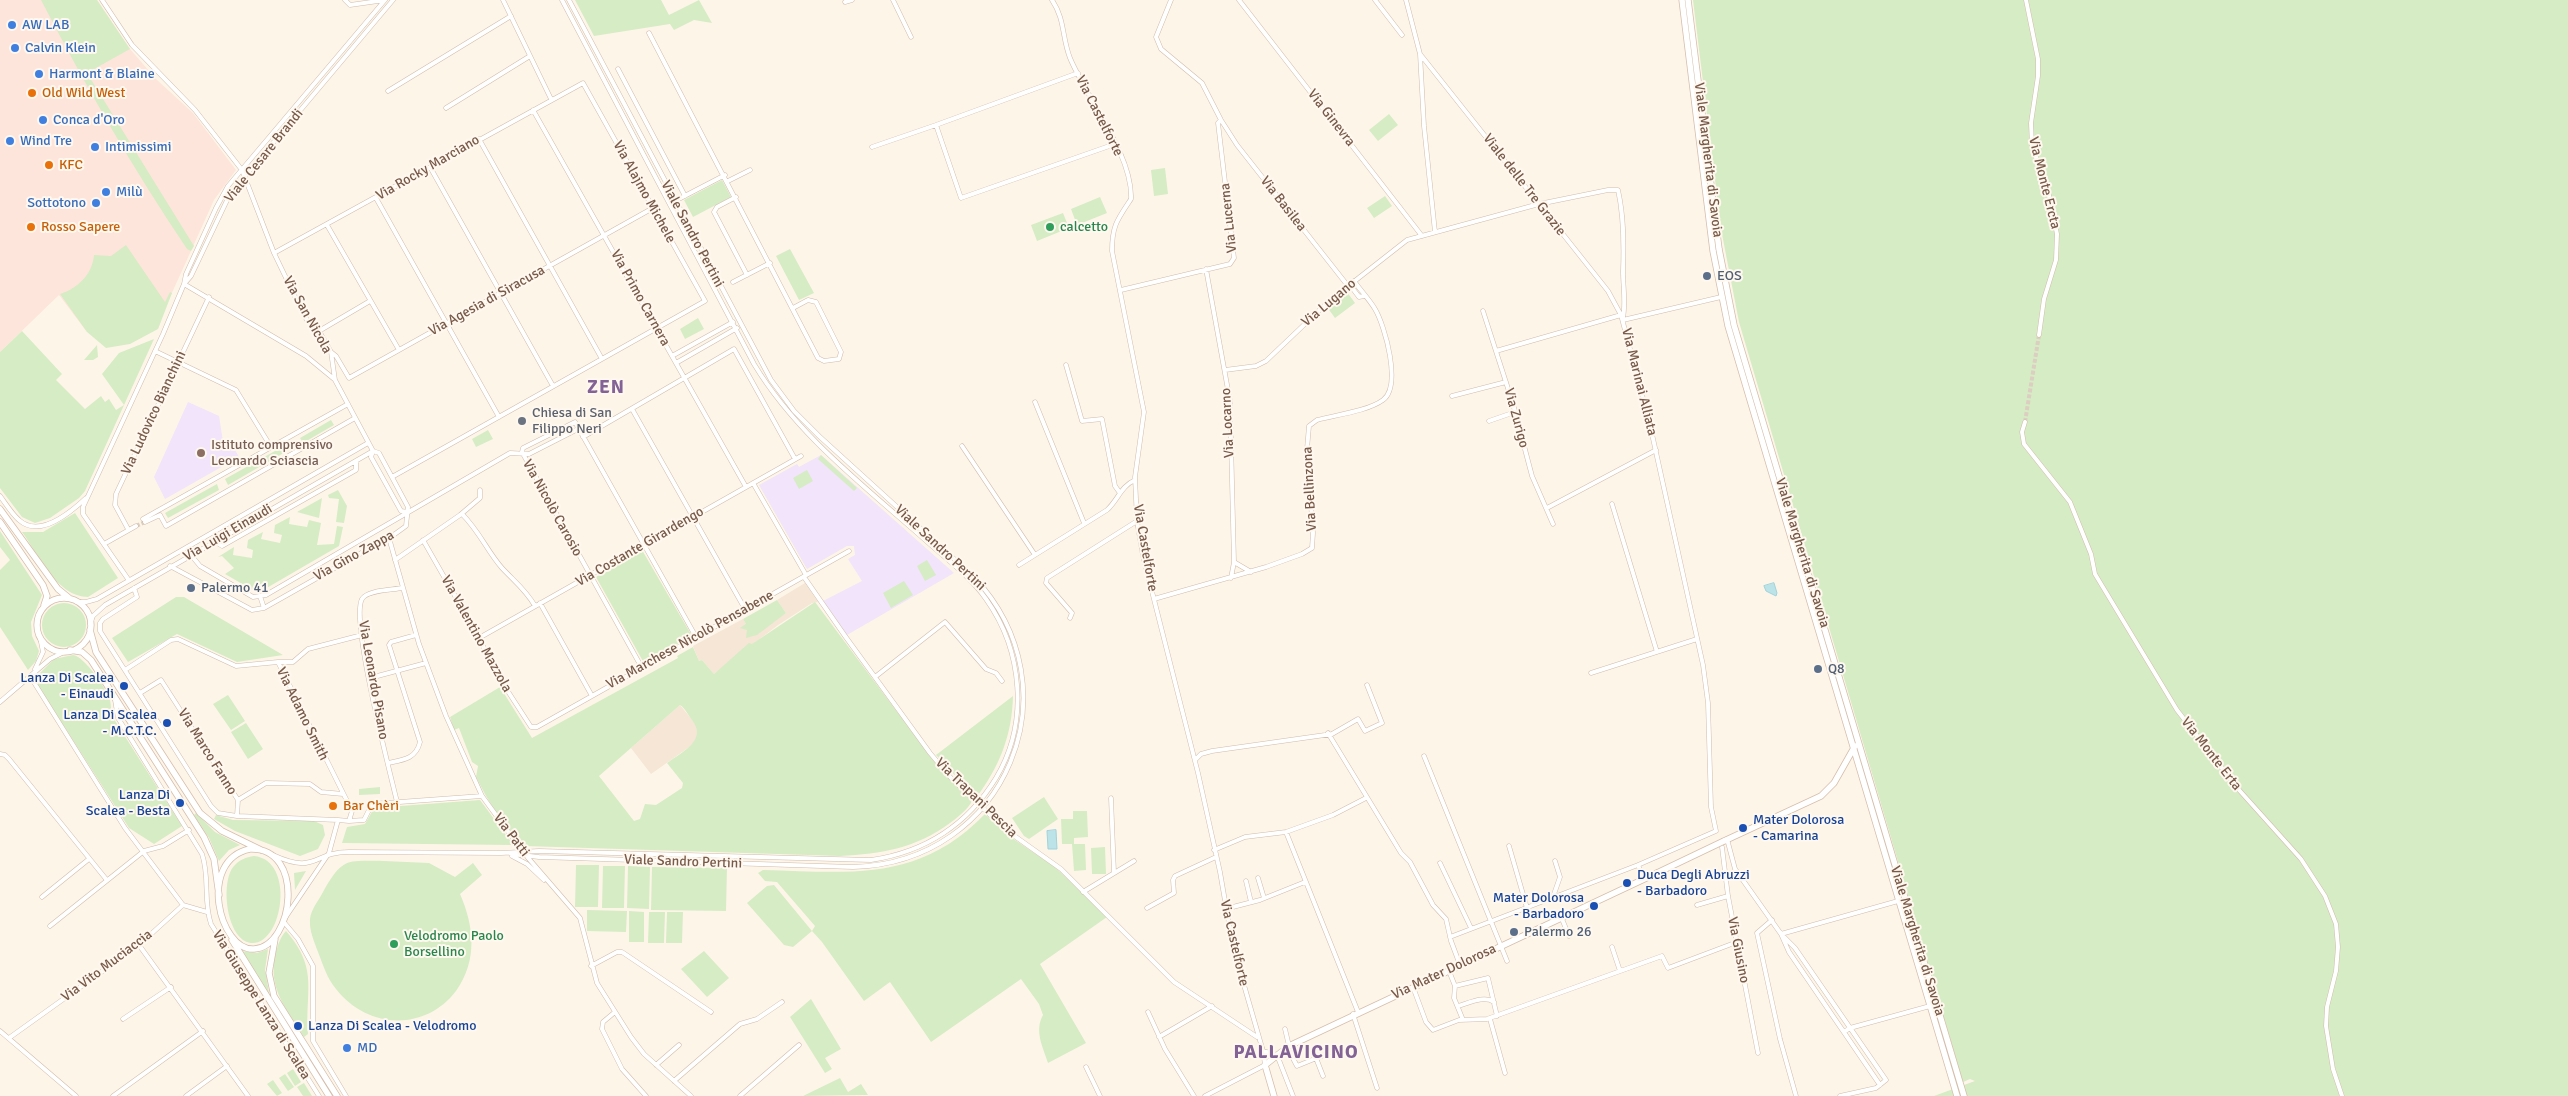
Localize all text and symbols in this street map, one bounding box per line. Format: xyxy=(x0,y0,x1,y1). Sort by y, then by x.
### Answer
place label: AW LAB xyxy=(22,17,69,33)
marker: AW LAB xyxy=(6,19,18,31)
place label: Calvin Klein xyxy=(25,40,96,56)
marker: Calvin Klein xyxy=(9,42,21,54)
place label: Harmont & Blaine xyxy=(49,66,155,82)
marker: Harmont & Blaine xyxy=(33,68,45,80)
street label: Via Castelforte xyxy=(1071,73,1127,159)
street label: Viale Margherita di Savoia xyxy=(1690,82,1726,238)
place label: Old Wild West xyxy=(42,85,125,101)
street label: Via Ginevra xyxy=(1304,86,1358,150)
marker: Old Wild West xyxy=(26,87,38,99)
street label: Viale Cesare Brandi xyxy=(221,106,307,206)
place label: Conca d'Oro xyxy=(53,112,125,128)
marker: Conca d'Oro xyxy=(37,114,49,126)
street label: Viale delle Tre Grazie xyxy=(1479,131,1569,239)
street label: Via Rocky Marciano xyxy=(373,132,483,204)
place label: Wind Tre xyxy=(20,133,72,149)
marker: Wind Tre xyxy=(4,135,16,147)
street label: Via Monte Ercta xyxy=(2024,135,2064,231)
street label: Via Alajmo Michele xyxy=(609,138,679,246)
place label: Intimissimi xyxy=(105,139,172,155)
marker: Intimissimi xyxy=(89,141,101,153)
place label: KFC xyxy=(59,157,83,173)
marker: KFC xyxy=(43,159,55,171)
street label: Via Basilea xyxy=(1256,173,1310,235)
street label: Viale Sandro Pertini xyxy=(657,178,727,290)
street label: Via Lucerna xyxy=(1217,182,1241,254)
place label: Milù xyxy=(116,184,143,200)
marker: Milù xyxy=(100,186,112,198)
place label: Sottotono xyxy=(27,195,86,211)
marker: Sottotono xyxy=(90,197,102,209)
place label: Rosso Sapere xyxy=(41,219,120,235)
place label: calcetto xyxy=(1060,219,1108,235)
marker: Rosso Sapere xyxy=(25,221,37,233)
marker: calcetto xyxy=(1044,221,1056,233)
street label: Via Primo Carnera xyxy=(607,247,673,349)
street label: Via Agesia di Siracusa xyxy=(426,262,548,340)
place label: EOS xyxy=(1717,268,1742,284)
marker: EOS xyxy=(1701,270,1713,282)
street label: Via San Nicola xyxy=(279,273,335,357)
street label: Via Lugano xyxy=(1298,275,1360,331)
street label: Via Marinai Alliata xyxy=(1617,326,1661,438)
street label: Via Ludovico Bianchini xyxy=(118,348,190,478)
district label: ZEN xyxy=(587,377,625,399)
street label: Via Zurigo xyxy=(1500,386,1532,450)
street label: Via Locarno xyxy=(1218,388,1238,458)
place label: Chiesa di San Filippo Neri xyxy=(532,405,612,438)
marker: Chiesa di San Filippo Neri xyxy=(516,415,528,427)
place label: Istituto comprensivo Leonardo Sciascia xyxy=(211,437,333,470)
street label: Via Bellinzona xyxy=(1299,446,1321,532)
marker: Istituto comprensivo Leonardo Sciascia xyxy=(195,447,207,459)
street label: Via Nicolò Carosio xyxy=(518,457,586,559)
street label: Viale Margherita di Savoia xyxy=(1771,476,1833,630)
street label: Via Luigi Einaudi xyxy=(181,501,275,565)
street label: Viale Sandro Pertini xyxy=(891,501,989,595)
street label: Via Costante Girardengo xyxy=(573,503,707,591)
street label: Via Castelforte xyxy=(1129,503,1161,593)
street label: Via Gino Zappa xyxy=(311,527,397,585)
street label: Via Valentino Mazzola xyxy=(437,573,515,695)
place label: Palermo 41 xyxy=(201,580,268,596)
marker: Palermo 41 xyxy=(185,582,197,594)
street label: Via Marchese Nicolò Pensabene xyxy=(603,587,777,693)
street label: Via Leonardo Pisano xyxy=(354,619,392,741)
place label: Q8 xyxy=(1828,661,1845,677)
marker: Q8 xyxy=(1812,663,1824,675)
street label: Via Adamo Smith xyxy=(272,665,332,763)
place label: Lanza Di Scalea - Einaudi xyxy=(20,670,114,702)
marker: Lanza Di Scalea - Einaudi xyxy=(118,680,130,692)
street label: Via Marco Fanno xyxy=(174,706,240,798)
place label: Lanza Di Scalea - M.C.T.C. xyxy=(63,707,157,740)
street label: Via Monte Erta xyxy=(2177,714,2245,794)
marker: Lanza Di Scalea - M.C.T.C. xyxy=(161,717,173,729)
street label: Via Trapani Pescia xyxy=(931,755,1021,841)
place label: Lanza Di Scalea - Besta xyxy=(86,787,170,820)
marker: Lanza Di Scalea - Besta xyxy=(174,797,186,809)
place label: Bar Chèri xyxy=(343,798,399,814)
marker: Bar Chèri xyxy=(327,800,339,812)
street label: Via Patti xyxy=(489,810,533,860)
place label: Mater Dolorosa - Camarina xyxy=(1753,812,1844,844)
marker: Mater Dolorosa - Camarina xyxy=(1737,822,1749,834)
street label: Viale Sandro Pertini xyxy=(624,852,742,872)
street label: Viale Margherita di Savoia xyxy=(1886,864,1948,1018)
place label: Duca Degli Abruzzi - Barbadoro xyxy=(1637,867,1750,900)
marker: Duca Degli Abruzzi - Barbadoro xyxy=(1621,877,1633,889)
place label: Mater Dolorosa - Barbadoro xyxy=(1493,890,1584,922)
street label: Via Castelforte xyxy=(1216,898,1252,988)
marker: Mater Dolorosa - Barbadoro xyxy=(1588,900,1600,912)
street label: Via Giusino xyxy=(1723,915,1753,985)
place label: Palermo 26 xyxy=(1524,924,1591,940)
street label: Via Vito Muciaccia xyxy=(58,926,156,1006)
marker: Palermo 26 xyxy=(1508,926,1520,938)
street label: Via Giuseppe Lanza di Scalea xyxy=(208,927,314,1083)
place label: Velodromo Paolo Borsellino xyxy=(404,928,504,960)
marker: Velodromo Paolo Borsellino xyxy=(388,938,400,950)
street label: Via Mater Dolorosa xyxy=(1389,940,1499,1004)
place label: Lanza Di Scalea - Velodromo xyxy=(308,1018,477,1034)
marker: Lanza Di Scalea - Velodromo xyxy=(292,1020,304,1032)
place label: MD xyxy=(357,1040,377,1056)
marker: MD xyxy=(341,1042,353,1054)
district label: PALLAVICINO xyxy=(1232,1042,1360,1064)

